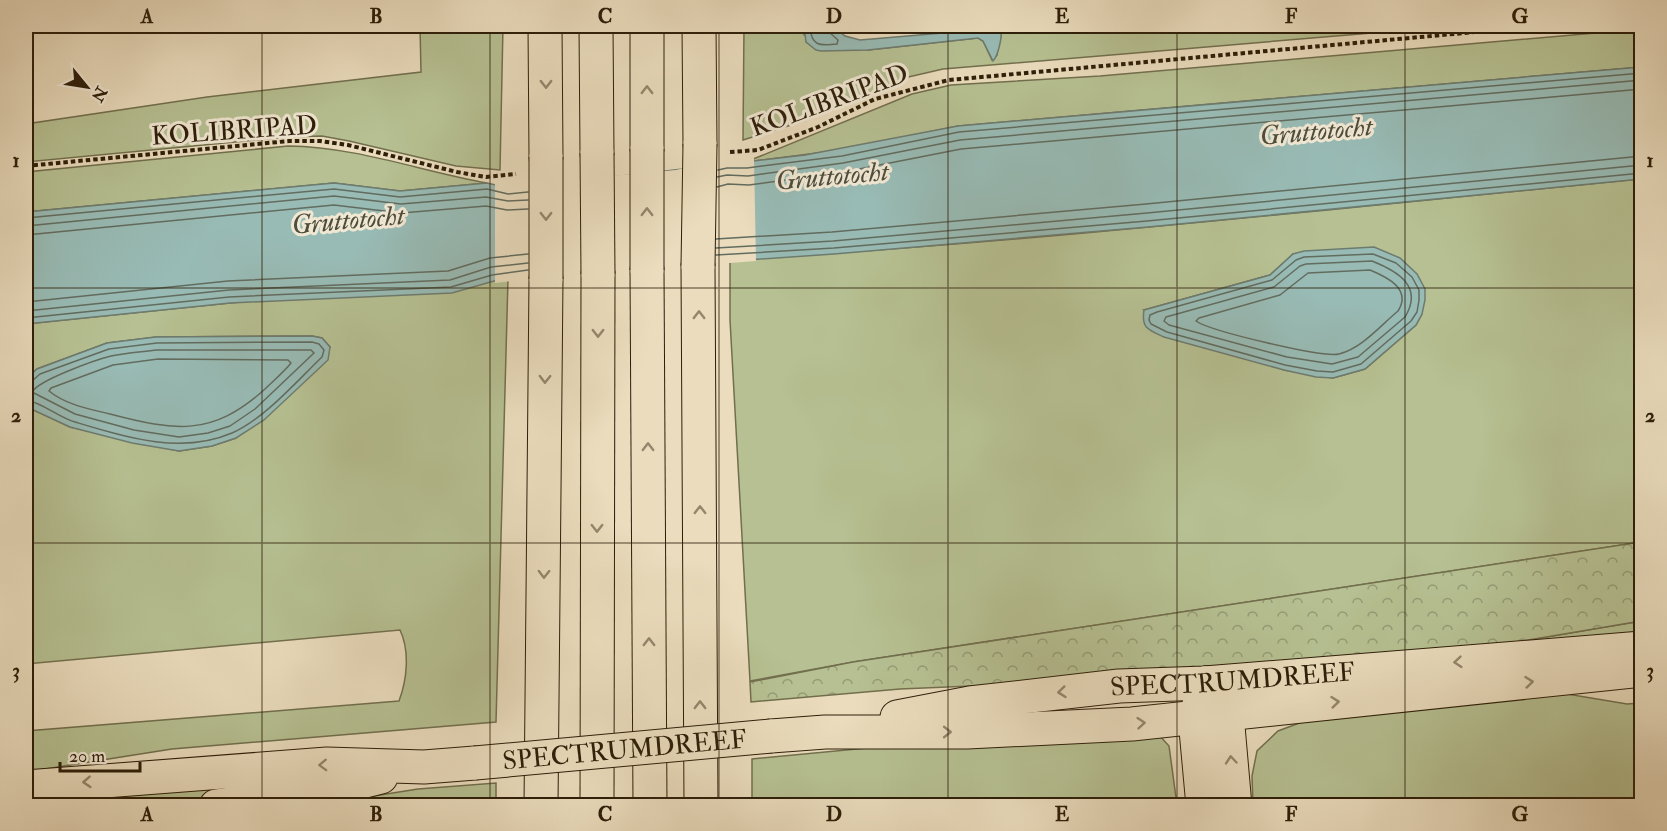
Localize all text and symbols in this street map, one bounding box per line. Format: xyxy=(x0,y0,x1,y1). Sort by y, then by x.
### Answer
text: A xyxy=(140,4,154,29)
text: B xyxy=(369,4,383,29)
text: C xyxy=(598,4,612,29)
text: D xyxy=(826,4,842,29)
text: E xyxy=(1055,4,1070,29)
text: F xyxy=(1285,4,1298,29)
text: G xyxy=(1512,4,1529,29)
north arrow xyxy=(57,57,117,117)
street label: KOLIBRIPAD xyxy=(746,58,913,144)
one-way arrow xyxy=(540,79,552,88)
text: N xyxy=(87,82,112,106)
one-way arrow xyxy=(641,86,653,95)
street label: KOLIBRIPAD xyxy=(150,109,318,153)
water label: Gruttotocht xyxy=(1258,110,1375,153)
text: 1 xyxy=(12,148,20,173)
text: 1 xyxy=(1646,148,1654,173)
water label: Gruttotocht xyxy=(774,155,891,198)
water label: Gruttotocht xyxy=(290,199,407,242)
one-way arrow xyxy=(641,207,653,216)
one-way arrow xyxy=(540,211,552,220)
one-way arrow xyxy=(693,311,705,320)
one-way arrow xyxy=(592,328,604,337)
one-way arrow xyxy=(539,375,551,384)
text: 2 xyxy=(11,403,21,428)
text: 2 xyxy=(1645,403,1655,428)
one-way arrow xyxy=(642,443,654,452)
one-way arrow xyxy=(693,506,706,515)
one-way arrow xyxy=(591,523,603,532)
one-way arrow xyxy=(537,570,550,579)
one-way arrow xyxy=(643,638,655,647)
one-way arrow xyxy=(1453,655,1462,668)
street label: SPECTRUMDREEF xyxy=(1109,656,1356,704)
text: 3 xyxy=(12,658,20,683)
text: 3 xyxy=(1646,658,1654,683)
one-way arrow xyxy=(1525,676,1534,689)
one-way arrow xyxy=(1058,686,1067,698)
one-way arrow xyxy=(1331,696,1340,709)
one-way arrow xyxy=(694,701,706,710)
one-way arrow xyxy=(1137,717,1146,730)
street label: SPECTRUMDREEF xyxy=(501,723,748,777)
one-way arrow xyxy=(942,726,951,738)
scale bar xyxy=(60,735,140,773)
text: 20 m xyxy=(69,745,105,768)
one-way arrow xyxy=(1225,756,1238,765)
one-way arrow xyxy=(319,759,328,771)
one-way arrow xyxy=(83,775,92,788)
text: A xyxy=(140,802,154,827)
text: B xyxy=(369,802,383,827)
text: C xyxy=(598,802,612,827)
text: D xyxy=(826,802,842,827)
text: E xyxy=(1055,802,1070,827)
text: F xyxy=(1285,802,1298,827)
text: G xyxy=(1512,802,1529,827)

